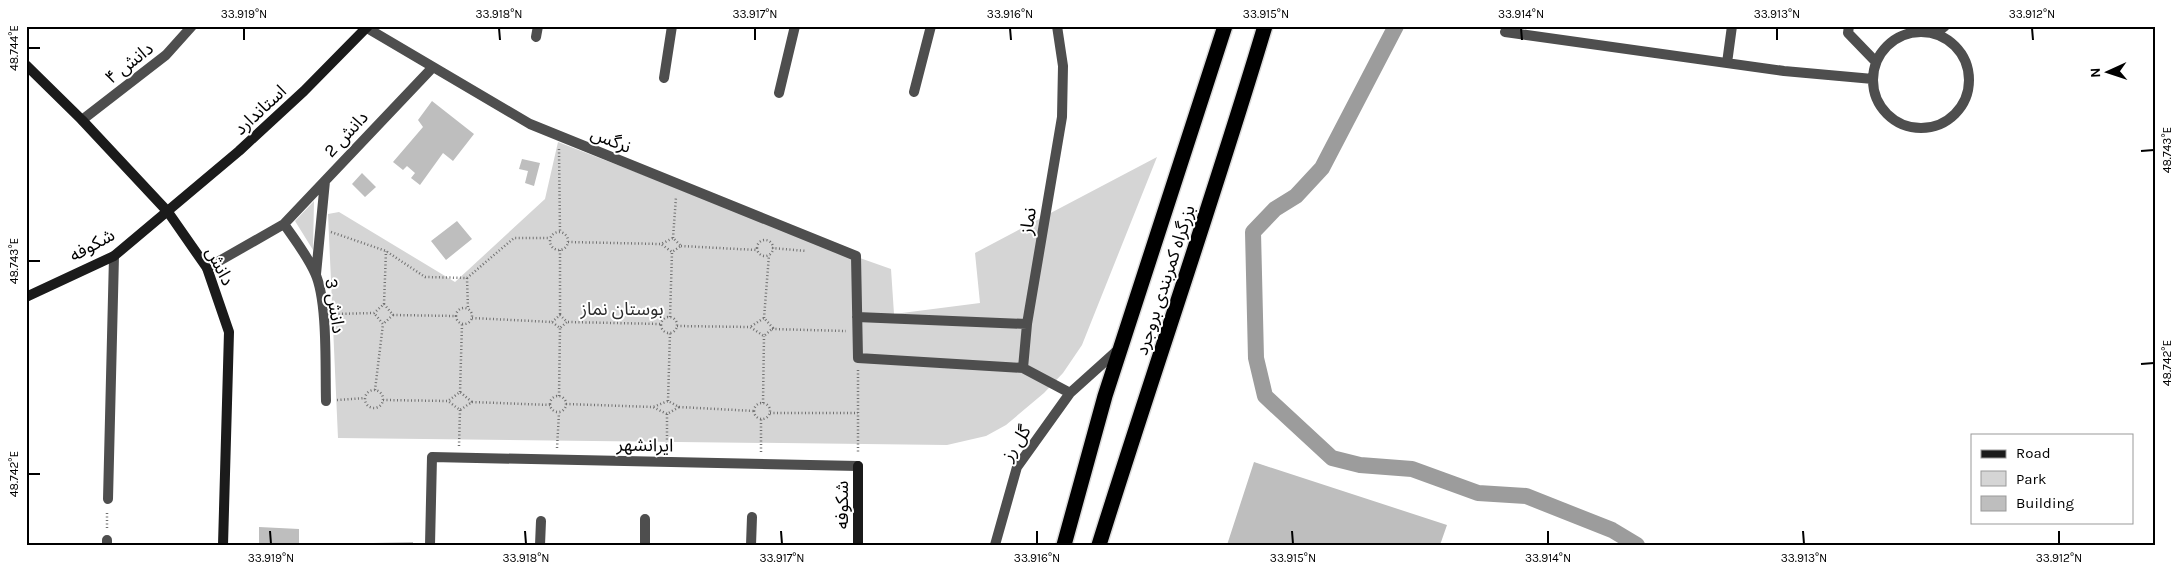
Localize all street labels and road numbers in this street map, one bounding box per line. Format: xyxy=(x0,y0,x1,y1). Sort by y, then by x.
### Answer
street label: دانش ۴ xyxy=(101,37,157,89)
street label: استاندارد xyxy=(229,80,291,140)
street label: دانش 2 xyxy=(319,106,373,162)
street label: نرگس xyxy=(588,122,634,158)
street label: بزرگراه کمربندی بروجرد xyxy=(1130,202,1200,358)
street label: نماز xyxy=(1015,206,1041,237)
street label: شکوفه xyxy=(65,224,119,266)
street label: دانش xyxy=(201,243,239,289)
street label: دانش 3 xyxy=(320,277,350,335)
street label: گل رز xyxy=(996,421,1036,466)
street label: ایرانشهر xyxy=(615,433,674,456)
street label: شکوفه xyxy=(831,481,853,529)

